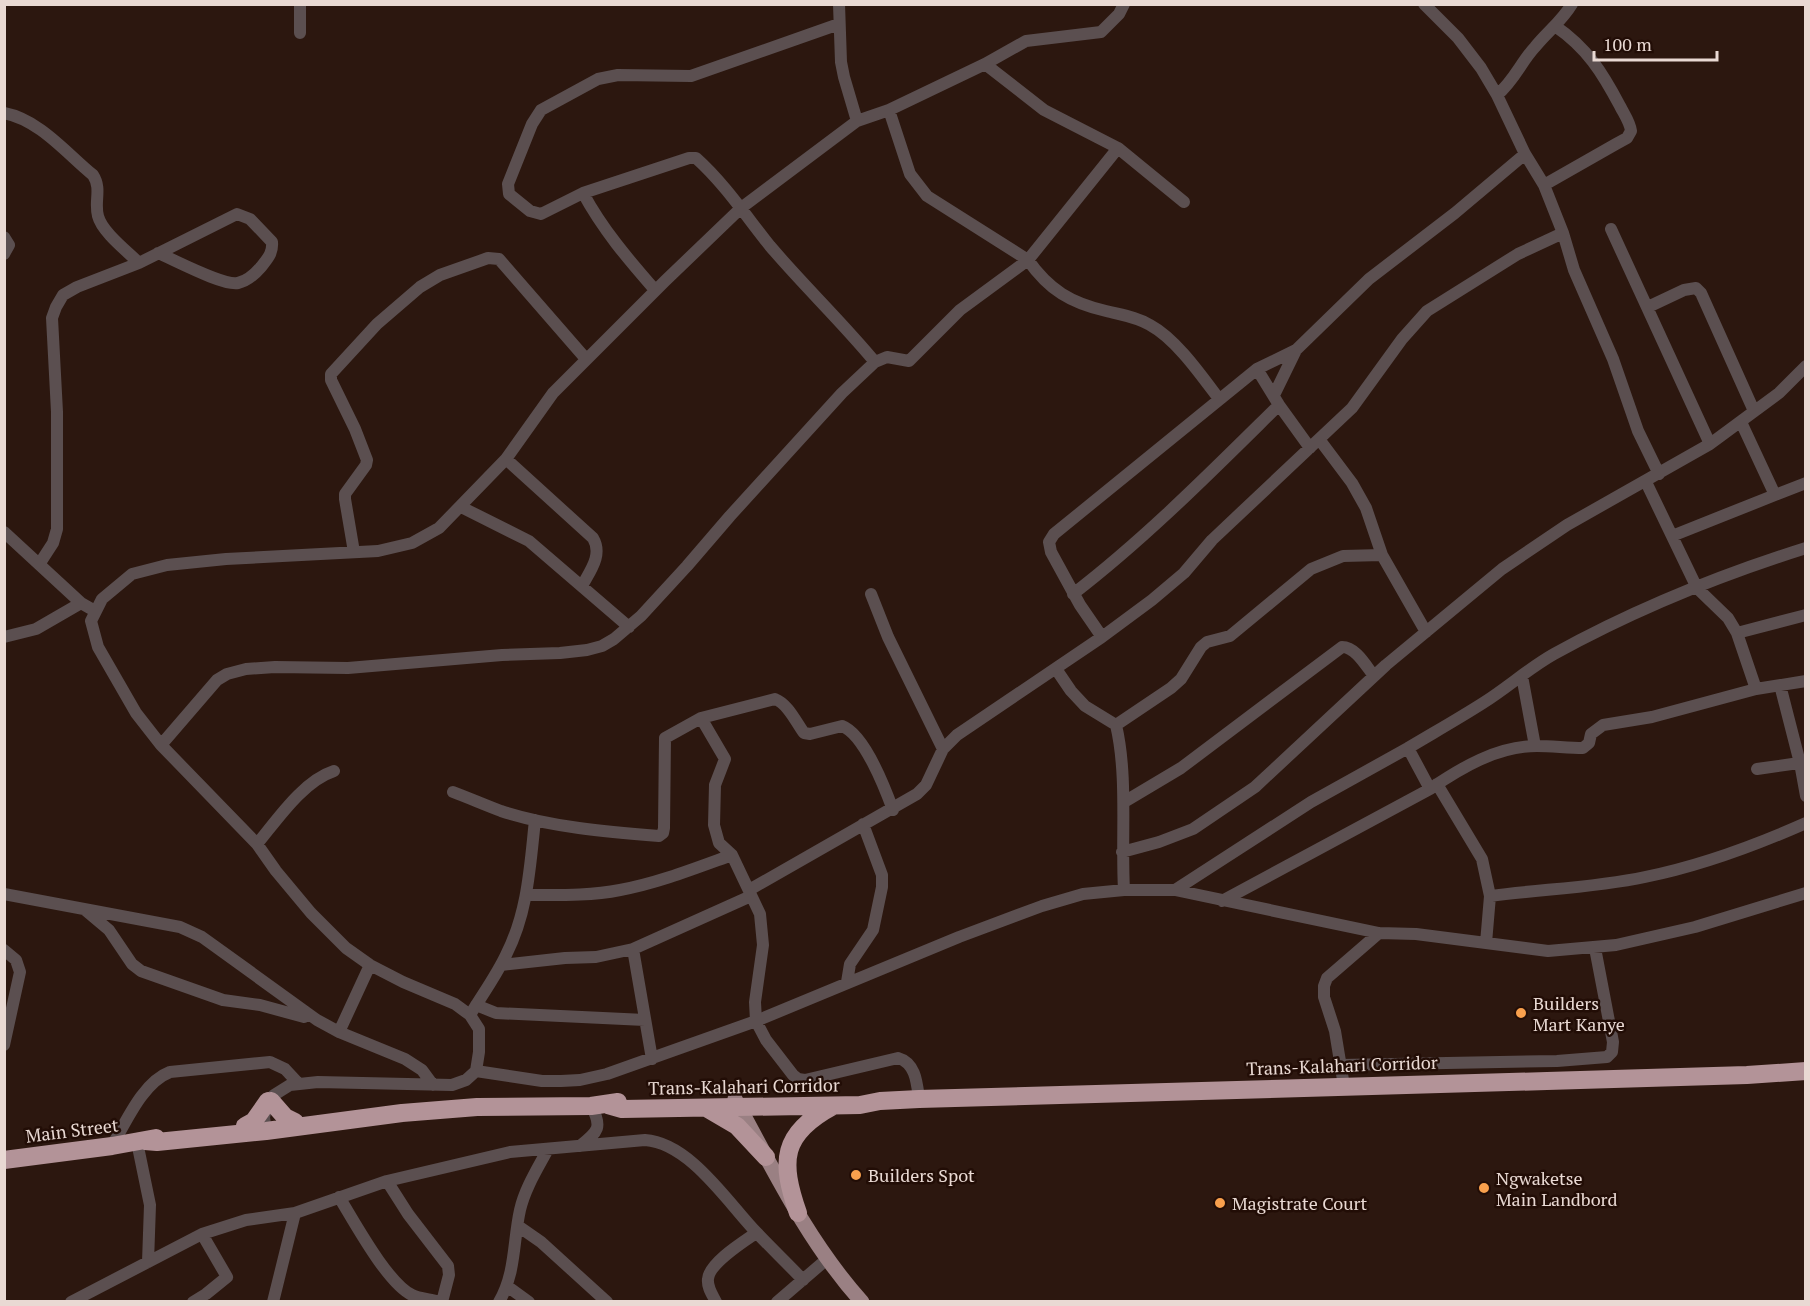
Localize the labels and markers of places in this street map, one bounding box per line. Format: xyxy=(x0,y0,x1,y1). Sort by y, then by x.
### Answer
place label: Builders Mart Kanye xyxy=(1533,991,1625,1036)
marker: Builders Mart Kanye xyxy=(1514,1006,1528,1020)
place label: Builders Spot xyxy=(868,1163,975,1187)
place label: Ngwaketse Main Landbord xyxy=(1496,1166,1618,1211)
marker: Builders Spot xyxy=(849,1168,863,1182)
marker: Ngwaketse Main Landbord xyxy=(1477,1181,1491,1195)
place label: Magistrate Court xyxy=(1232,1191,1368,1215)
marker: Magistrate Court xyxy=(1213,1196,1227,1210)

